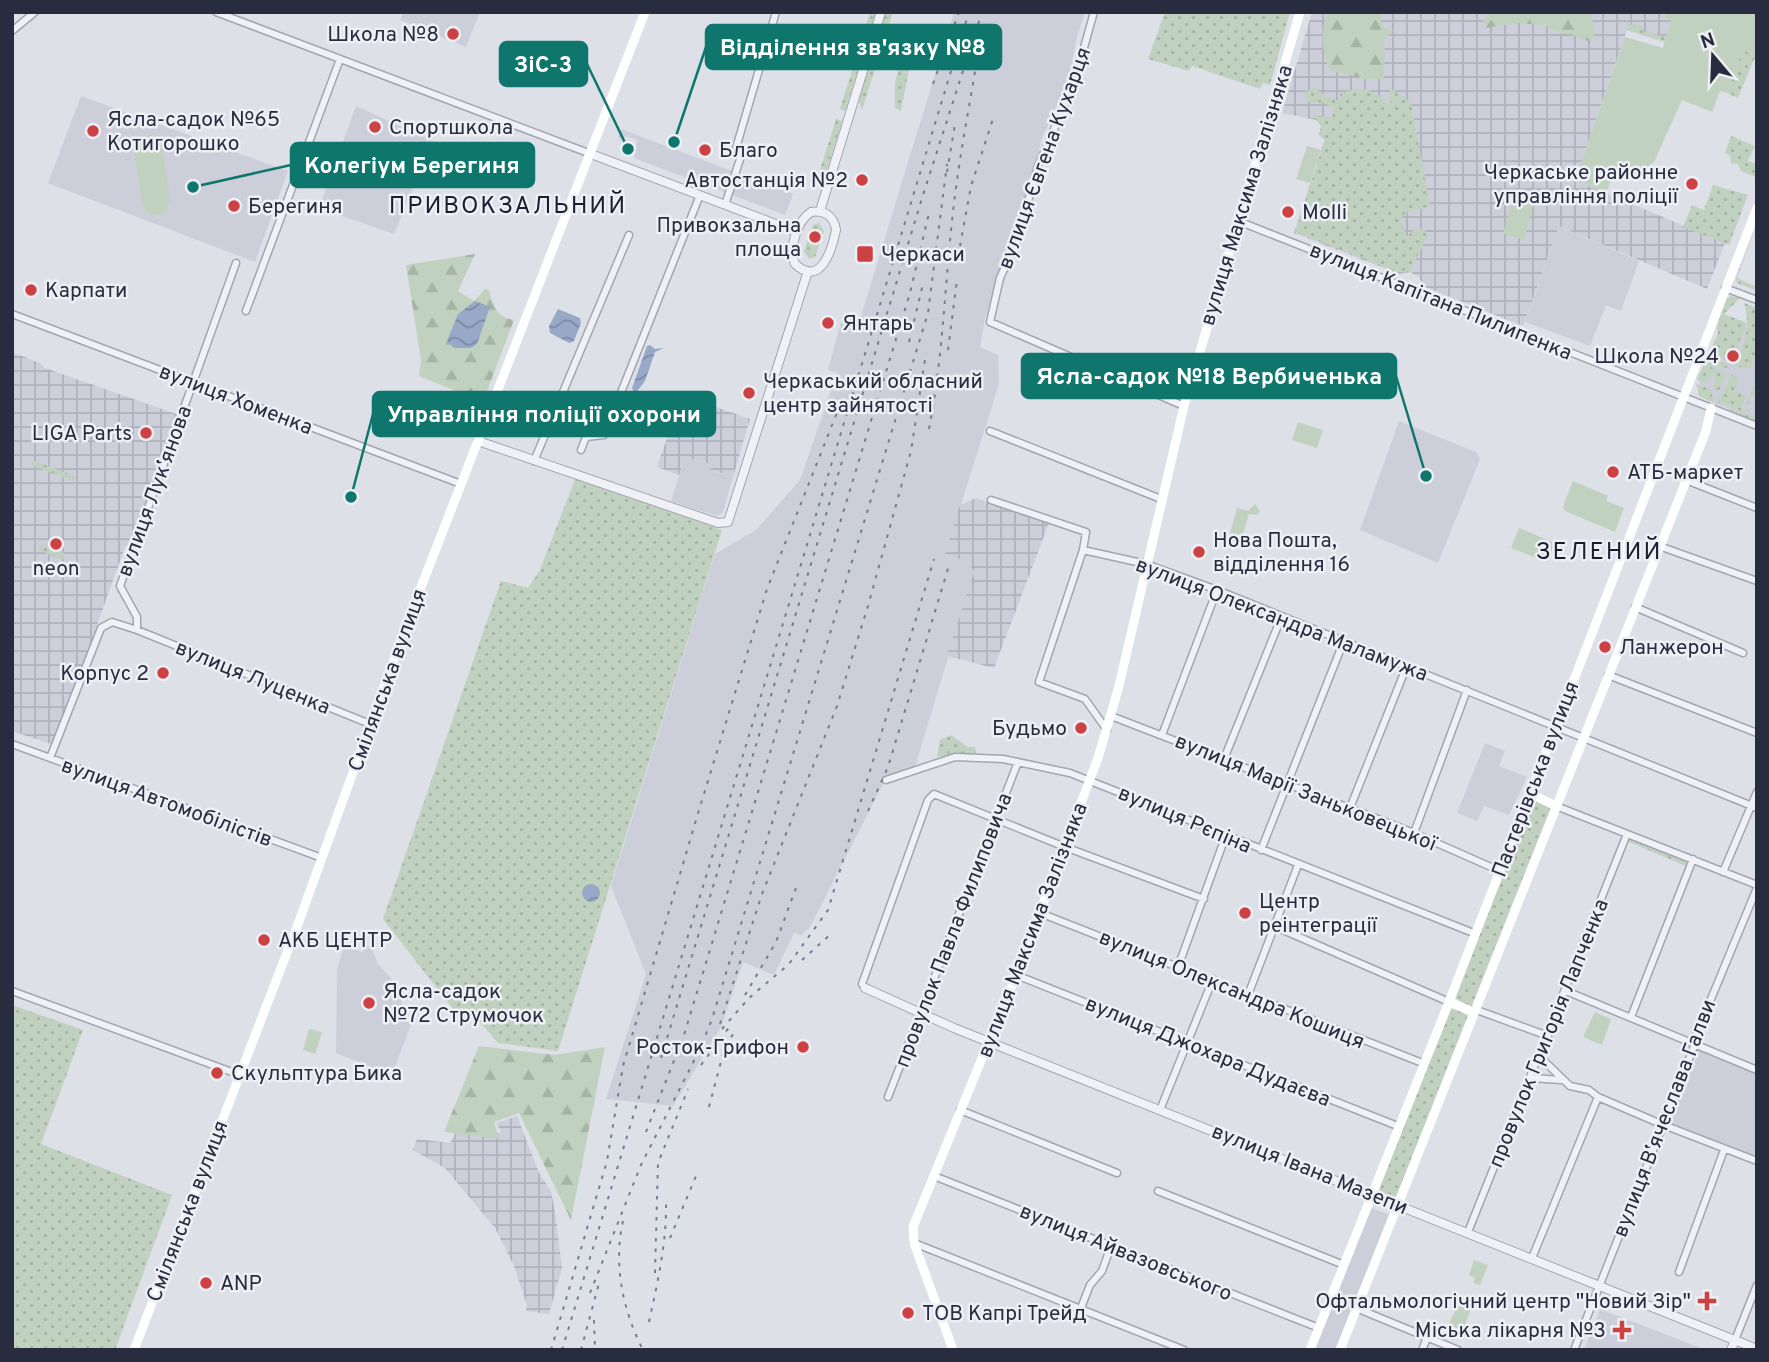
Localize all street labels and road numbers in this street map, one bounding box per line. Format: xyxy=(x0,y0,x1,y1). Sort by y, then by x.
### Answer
street label: вулиця Євгена Кухарця xyxy=(993,44,1098,273)
street label: вулиця Максима Залізняка xyxy=(1195,62,1300,329)
street label: вулиця Капітана Пилипенка xyxy=(1305,237,1576,368)
street label: вулиця Хоменка xyxy=(155,359,316,442)
street label: вулиця Лукʼянова xyxy=(112,402,199,581)
street label: вулиця Олександра Маламужа xyxy=(1131,552,1431,689)
street label: Смілянська вулиця xyxy=(343,586,434,775)
street label: вулиця Луценка xyxy=(171,635,334,722)
street label: Пастерівська вулиця xyxy=(1487,678,1586,881)
street label: вулиця Марії Заньковецької xyxy=(1171,728,1441,859)
street label: вулиця Автомобілістів xyxy=(57,753,276,854)
street label: вулиця Рєпіна xyxy=(1114,780,1255,861)
street label: провулок Павла Филиповича xyxy=(889,789,1019,1072)
street label: вулиця Максима Залізняка xyxy=(972,799,1095,1062)
street label: провулок Григорія Лапченка xyxy=(1483,895,1616,1172)
street label: вулиця Олександра Кошиця xyxy=(1095,925,1368,1056)
street label: вулиця Джохара Дудаєва xyxy=(1081,991,1334,1114)
street label: вулиця Вʼячеслава Галви xyxy=(1608,996,1723,1241)
street label: Смілянська вулиця xyxy=(141,1117,235,1306)
street label: вулиця Івана Мазепи xyxy=(1207,1119,1412,1222)
street label: вулиця Айвазовського xyxy=(1015,1198,1236,1308)

